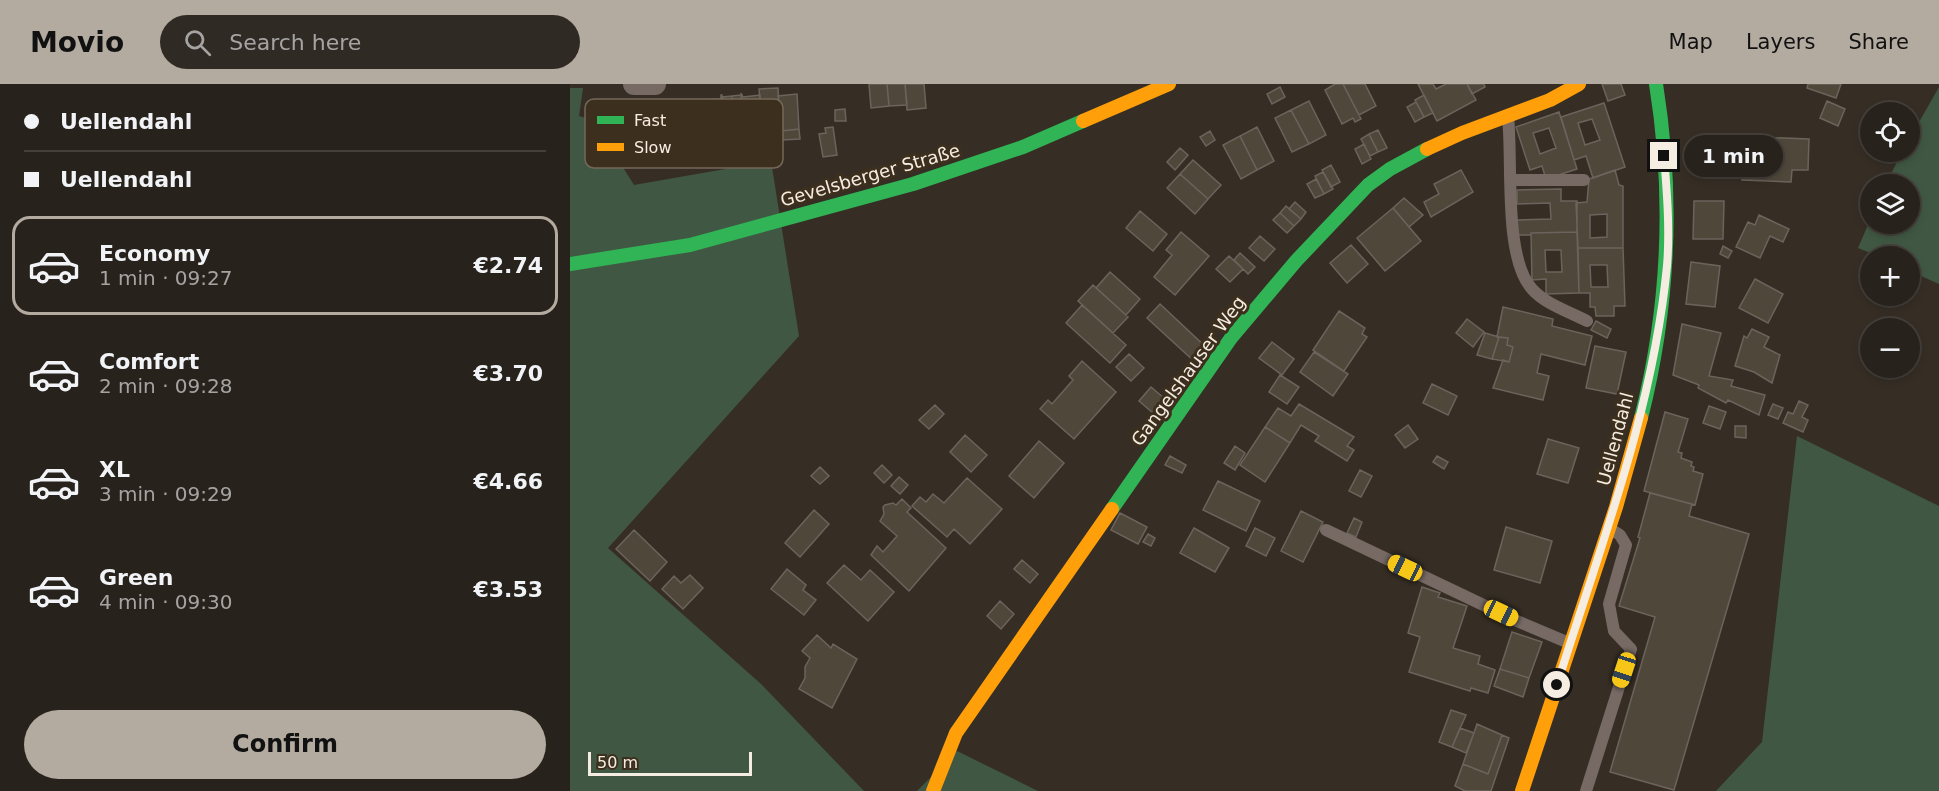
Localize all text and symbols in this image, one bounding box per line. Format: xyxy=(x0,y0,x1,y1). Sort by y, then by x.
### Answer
search box xyxy=(160,15,580,69)
text: Movio xyxy=(30,26,124,59)
icon: search xyxy=(181,26,214,59)
text: Search here xyxy=(229,30,361,55)
text: Map xyxy=(1669,30,1713,54)
text: Layers xyxy=(1746,30,1815,54)
text: Share xyxy=(1848,30,1909,54)
legend xyxy=(585,99,783,168)
map controls xyxy=(1860,102,1920,378)
button: locate xyxy=(1860,102,1920,162)
text: Uellendahl xyxy=(60,109,192,134)
text: Fast xyxy=(634,111,666,130)
callout: 1 min xyxy=(1685,135,1784,177)
text: Slow xyxy=(634,138,671,157)
street label: Gevelsberger Straße xyxy=(778,139,962,211)
route end xyxy=(1650,142,1677,169)
text: 1 min xyxy=(1702,144,1765,168)
text: Uellendahl xyxy=(60,167,192,192)
button: layers xyxy=(1860,174,1920,234)
icon: car xyxy=(27,239,81,293)
text: Economy xyxy=(99,241,210,266)
button: + xyxy=(1860,246,1920,306)
text: €2.74 xyxy=(473,253,543,278)
text: 1 min · 09:27 xyxy=(99,266,233,290)
street label: Gangelshauser Weg xyxy=(1127,292,1249,450)
button: − xyxy=(1860,318,1920,378)
icon: car xyxy=(27,347,81,401)
text: Comfort xyxy=(99,349,199,374)
text: €3.70 xyxy=(473,361,543,386)
text: 2 min · 09:28 xyxy=(99,374,233,398)
street label: Uellendahl xyxy=(1592,390,1638,488)
icon: car xyxy=(27,455,81,509)
text: XL xyxy=(99,457,130,482)
text: €4.66 xyxy=(473,469,543,494)
text: 3 min · 09:29 xyxy=(99,482,233,506)
car xyxy=(1385,552,1425,584)
icon: car xyxy=(27,563,81,617)
text: Green xyxy=(99,565,173,590)
text: €3.53 xyxy=(473,577,543,602)
text: 4 min · 09:30 xyxy=(99,590,233,614)
car xyxy=(1481,597,1521,629)
car xyxy=(1610,650,1638,690)
route start xyxy=(1543,671,1570,698)
button: Confirm xyxy=(24,710,546,779)
scale bar xyxy=(588,749,752,776)
text: 50 m xyxy=(597,753,638,772)

